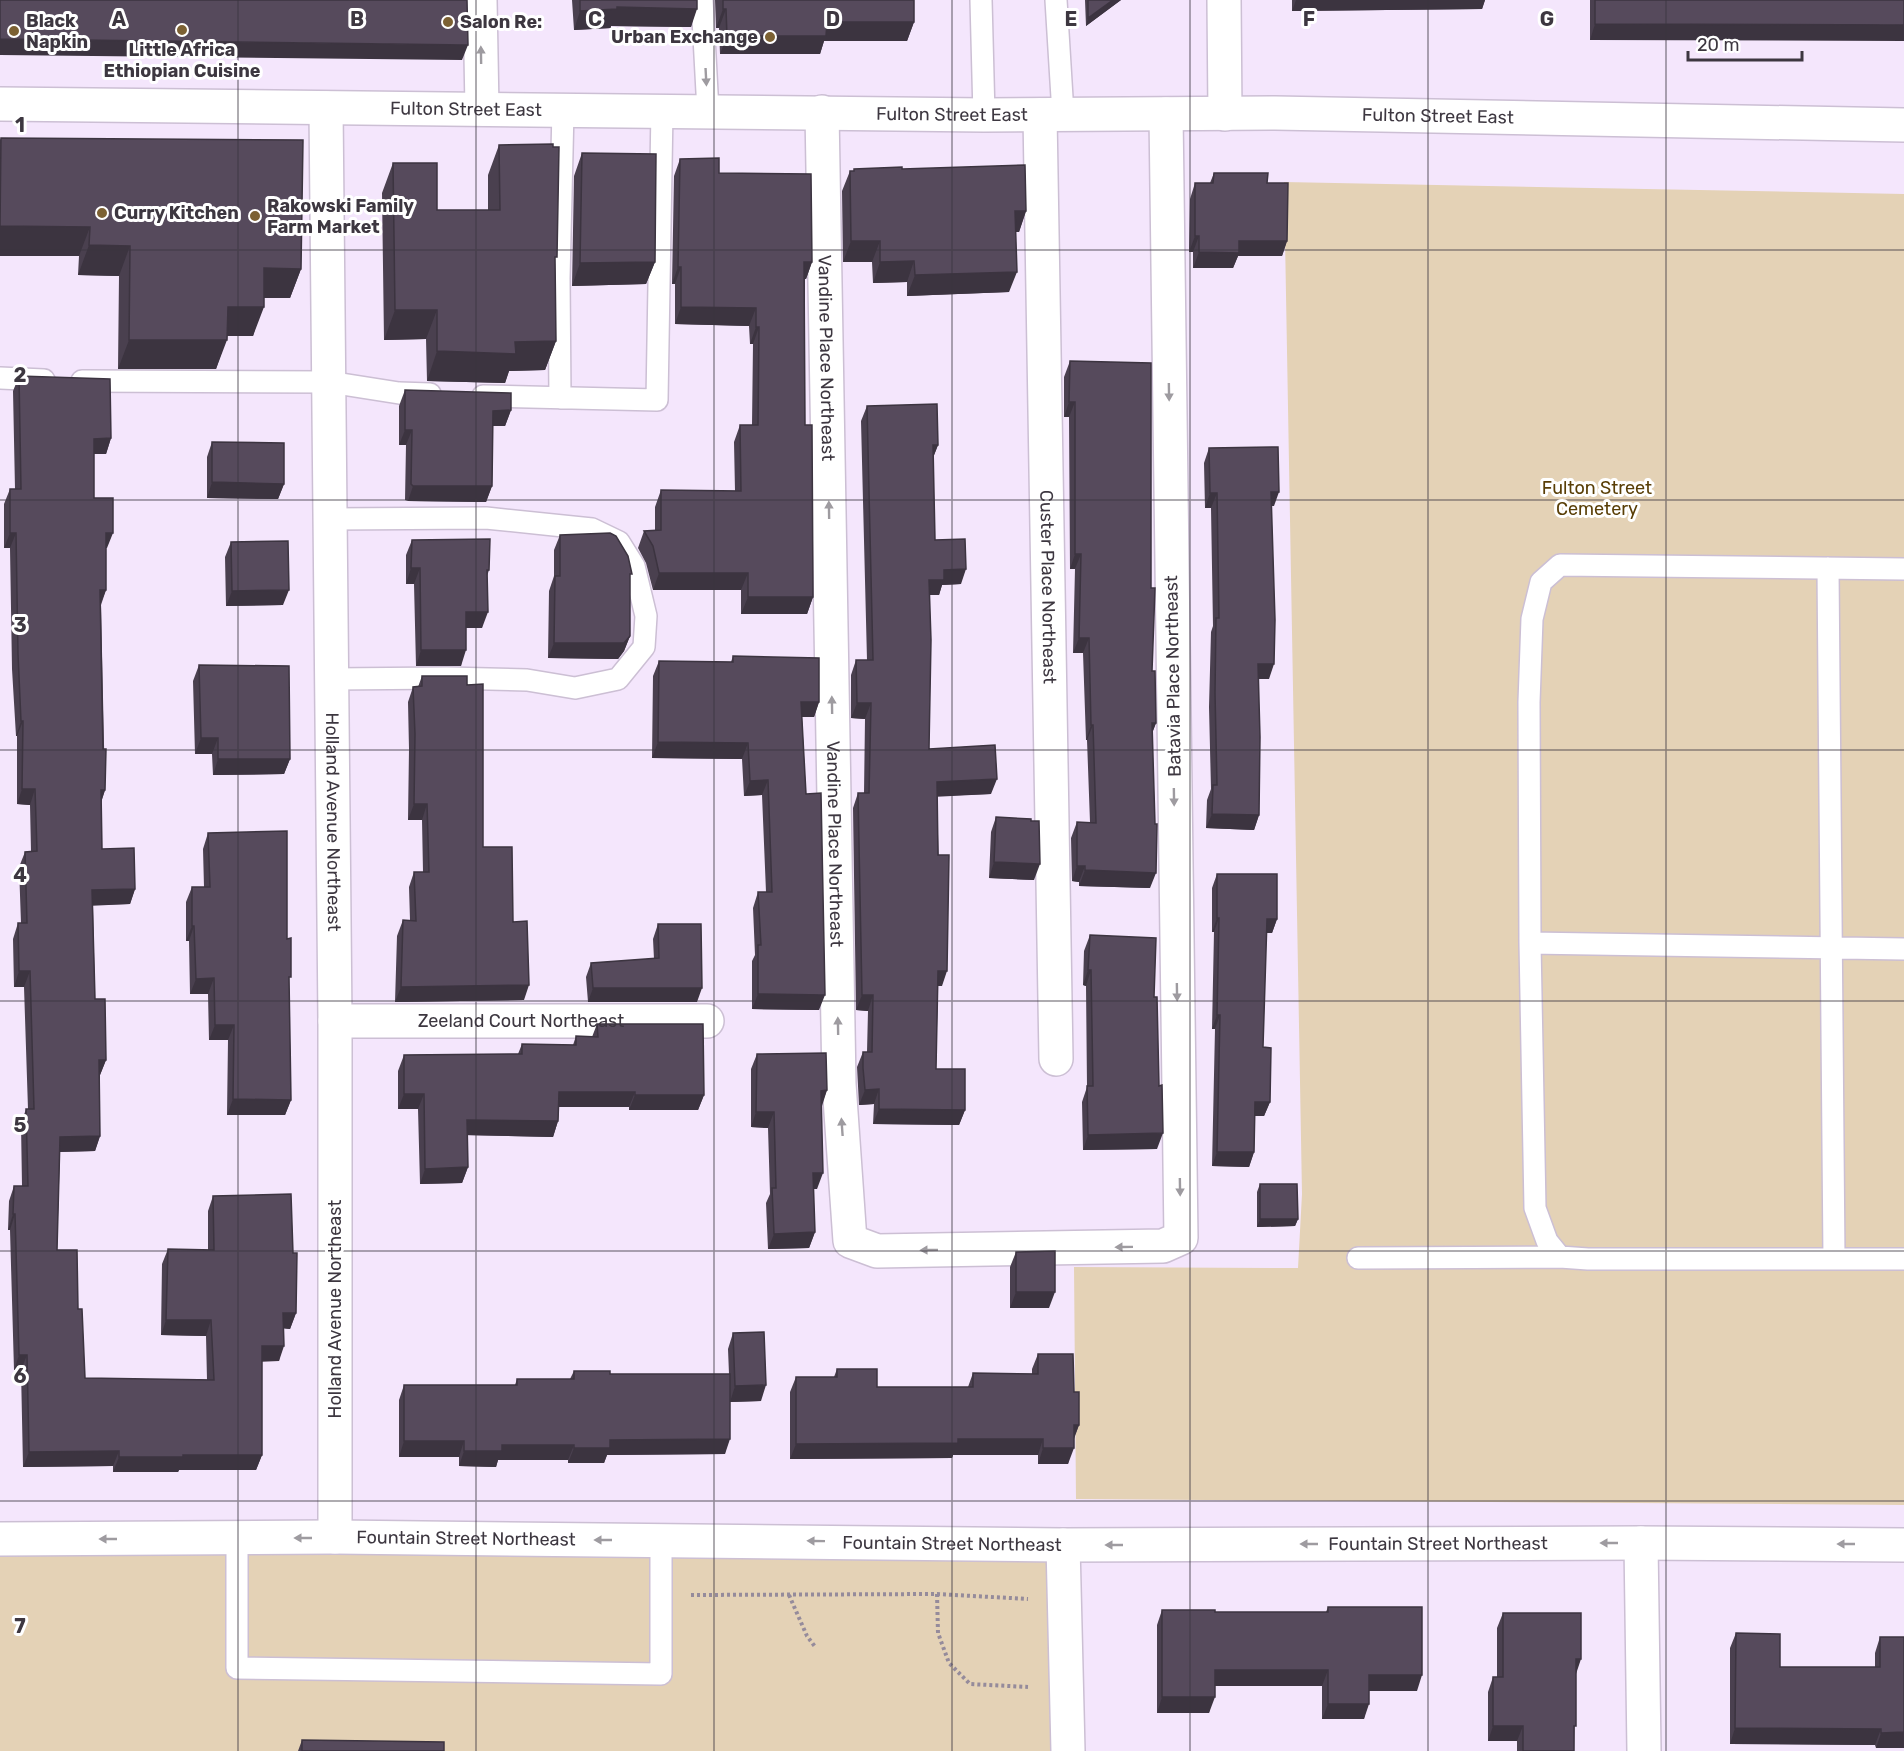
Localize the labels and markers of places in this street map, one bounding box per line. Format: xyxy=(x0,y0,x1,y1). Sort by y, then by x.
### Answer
place label: Black Napkin xyxy=(26,10,88,53)
place label: Salon Re: xyxy=(460,11,542,33)
marker: Salon Re: xyxy=(441,15,455,29)
marker: Little Africa Ethiopian Cuisine xyxy=(175,23,189,37)
marker: Black Napkin xyxy=(7,24,21,38)
place label: Urban Exchange xyxy=(611,26,758,48)
marker: Urban Exchange xyxy=(763,30,777,44)
place label: Little Africa Ethiopian Cuisine xyxy=(104,39,261,82)
place label: Rakowski Family Farm Market xyxy=(267,195,414,238)
place label: Curry Kitchen xyxy=(114,202,239,224)
marker: Curry Kitchen xyxy=(95,206,109,220)
marker: Rakowski Family Farm Market xyxy=(248,209,262,223)

